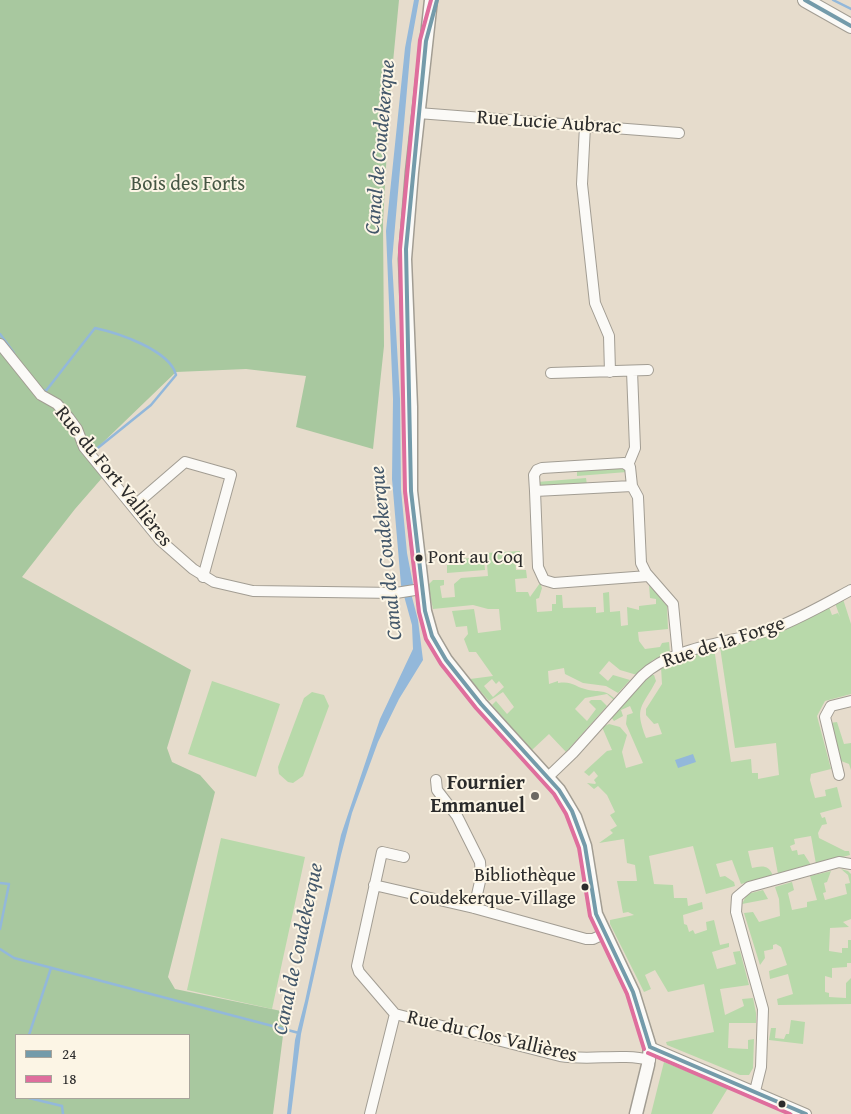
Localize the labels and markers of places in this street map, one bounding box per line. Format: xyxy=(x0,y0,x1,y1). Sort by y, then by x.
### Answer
place label: Pont au Coq xyxy=(428,547,523,569)
marker: Pont au Coq xyxy=(414,553,424,563)
place label: Fournier Emmanuel xyxy=(430,772,525,819)
marker: Fournier Emmanuel xyxy=(529,790,541,802)
place label: Bibliothèque Coudekerque-Village xyxy=(409,865,576,909)
marker: Bibliothèque Coudekerque-Village xyxy=(580,882,590,892)
unlabelled marker xyxy=(777,1099,787,1109)

